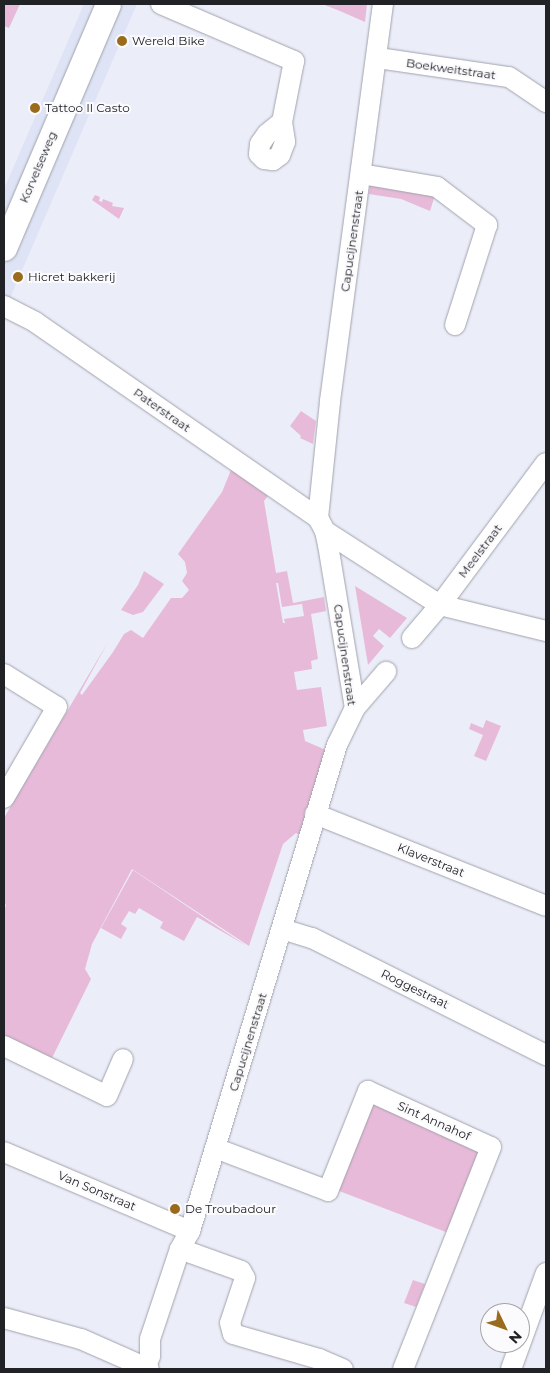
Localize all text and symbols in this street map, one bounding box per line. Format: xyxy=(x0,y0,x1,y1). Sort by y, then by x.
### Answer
place label: Wereld Bike xyxy=(132,34,205,48)
marker: Wereld Bike xyxy=(116,35,128,47)
street label: Boekweitstraat xyxy=(405,56,497,82)
place label: Tattoo Il Casto xyxy=(45,101,130,115)
marker: Tattoo Il Casto xyxy=(29,102,41,114)
street label: Korvelseweg xyxy=(16,129,60,205)
street label: Capucijnenstraat xyxy=(338,189,366,293)
place label: Hicret bakkerij xyxy=(28,270,115,284)
marker: Hicret bakkerij xyxy=(12,271,24,283)
street label: Paterstraat xyxy=(131,385,193,435)
street label: Meelstraat xyxy=(455,521,505,581)
street label: Capucijnenstraat xyxy=(331,603,359,707)
street label: Klaverstraat xyxy=(395,840,467,880)
street label: Roggestraat xyxy=(379,966,451,1012)
street label: Capucijnenstraat xyxy=(226,991,270,1093)
street label: Sint Annahof xyxy=(395,1098,473,1144)
street label: Van Sonstraat xyxy=(56,1168,138,1214)
place label: De Troubadour xyxy=(185,1202,276,1216)
marker: De Troubadour xyxy=(169,1203,181,1215)
north arrow xyxy=(480,1303,530,1353)
text: N xyxy=(505,1327,526,1348)

